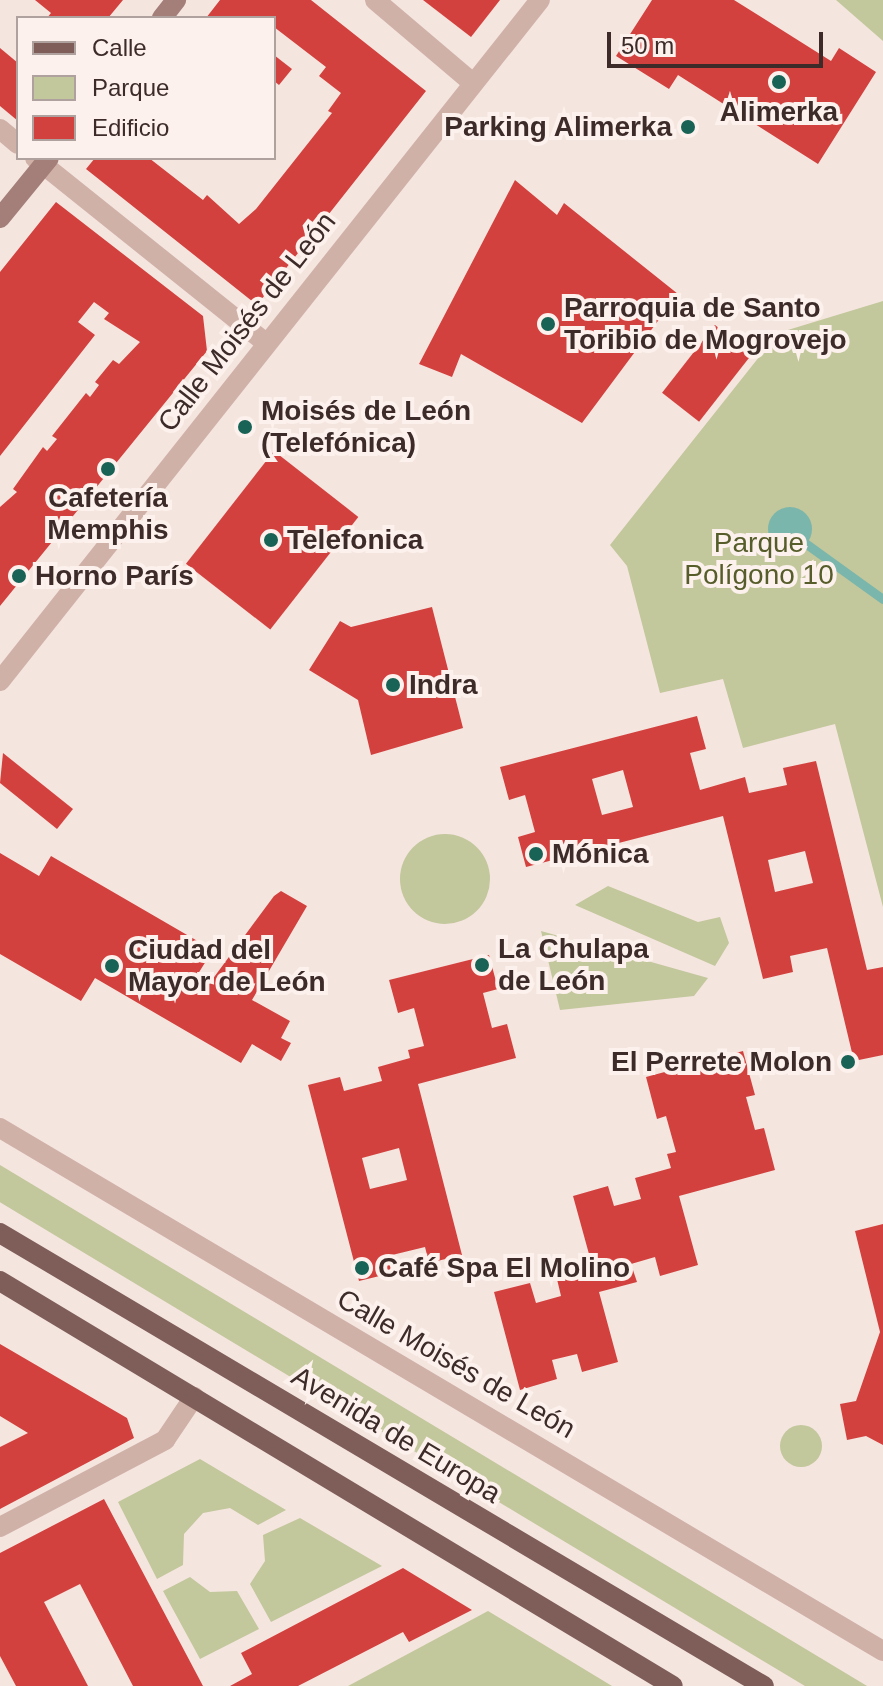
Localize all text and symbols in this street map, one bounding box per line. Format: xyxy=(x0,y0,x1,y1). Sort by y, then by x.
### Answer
legend xyxy=(16,16,276,160)
scale bar xyxy=(611,16,827,66)
text: 50 m xyxy=(621,32,674,59)
text: Calle xyxy=(92,34,147,61)
marker: Alimerka xyxy=(770,73,788,91)
text: Parque xyxy=(92,74,169,101)
place label: Alimerka xyxy=(720,95,838,129)
place label: Parking Alimerka xyxy=(443,110,672,144)
text: Edificio xyxy=(92,114,169,141)
marker: Parking Alimerka xyxy=(679,118,697,136)
street label: Calle Moisés de León xyxy=(151,206,343,438)
place label: Parroquia de Santo Toribio de Mogrovejo xyxy=(564,291,847,357)
marker: Parroquia de Santo Toribio de Mogrovejo xyxy=(539,315,557,333)
place label: Moisés de León (Telefónica) xyxy=(261,394,471,460)
marker: Moisés de León (Telefónica) xyxy=(236,418,254,436)
marker: Cafetería Memphis xyxy=(99,460,117,478)
place label: Cafetería Memphis xyxy=(47,481,169,547)
place label: Telefonica xyxy=(287,523,423,557)
park label: Parque Polígono 10 xyxy=(684,526,834,592)
marker: Telefonica xyxy=(262,531,280,549)
place label: Horno París xyxy=(35,559,194,593)
marker: Horno París xyxy=(10,567,28,585)
place label: Indra xyxy=(409,668,477,702)
marker: Indra xyxy=(384,676,402,694)
place label: Mónica xyxy=(552,837,648,871)
marker: Mónica xyxy=(527,845,545,863)
place label: La Chulapa de León xyxy=(498,932,649,998)
place label: Ciudad del Mayor de León xyxy=(128,933,326,999)
marker: La Chulapa de León xyxy=(473,956,491,974)
marker: Ciudad del Mayor de León xyxy=(103,957,121,975)
place label: El Perrete Molon xyxy=(611,1045,832,1079)
marker: El Perrete Molon xyxy=(839,1053,857,1071)
place label: Café Spa El Molino xyxy=(378,1251,630,1285)
marker: Café Spa El Molino xyxy=(353,1259,371,1277)
street label: Calle Moisés de León xyxy=(331,1282,581,1446)
street label: Avenida de Europa xyxy=(285,1359,507,1511)

